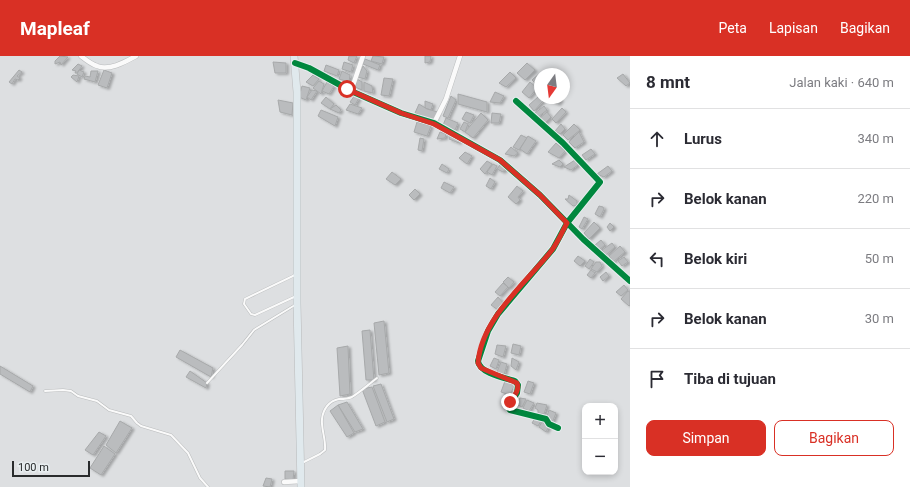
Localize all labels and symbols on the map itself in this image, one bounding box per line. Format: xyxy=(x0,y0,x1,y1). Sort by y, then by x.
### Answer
north arrow xyxy=(534,68,570,104)
route start xyxy=(338,80,356,98)
route end xyxy=(501,393,519,411)
scale bar xyxy=(12,459,90,478)

